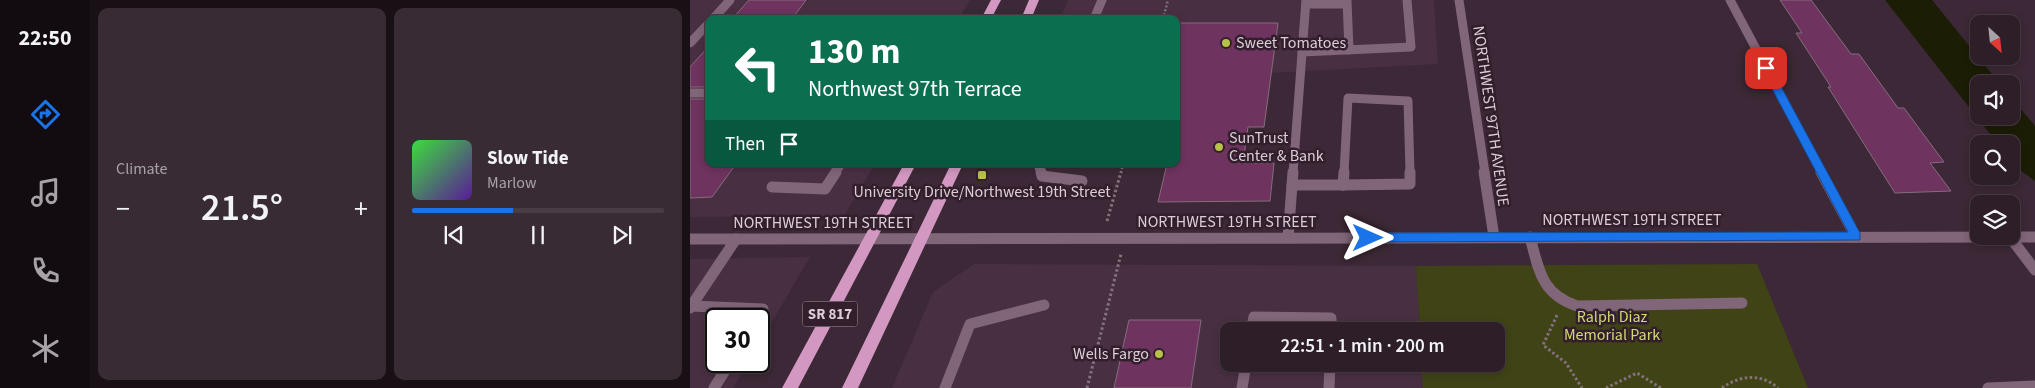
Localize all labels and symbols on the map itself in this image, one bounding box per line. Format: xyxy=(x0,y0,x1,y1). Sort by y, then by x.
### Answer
north arrow xyxy=(1970,15,2020,65)
street label: NORTHWEST 97TH AVENUE xyxy=(1467,24,1515,208)
place label: Sweet Tomatoes xyxy=(1236,32,1346,54)
marker: Sweet Tomatoes xyxy=(1220,37,1232,49)
pin xyxy=(1745,47,1787,89)
place label: SunTrust Center & Bank xyxy=(1229,127,1324,167)
marker: SunTrust Center & Bank xyxy=(1213,141,1225,153)
marker: University Drive/Northwest 19th Street xyxy=(976,169,988,181)
place label: University Drive/Northwest 19th Street xyxy=(853,181,1111,203)
street label: NORTHWEST 19TH STREET xyxy=(1542,209,1722,231)
street label: NORTHWEST 19TH STREET xyxy=(1137,211,1317,233)
position arrow xyxy=(1341,211,1393,263)
street label: NORTHWEST 19TH STREET xyxy=(733,212,913,234)
road number: SR 817 xyxy=(802,302,858,326)
park label: Ralph Diaz Memorial Park xyxy=(1564,306,1660,346)
speed limit sign: 30 xyxy=(705,308,770,373)
place label: Wells Fargo xyxy=(1073,343,1149,365)
marker: Wells Fargo xyxy=(1153,348,1165,360)

